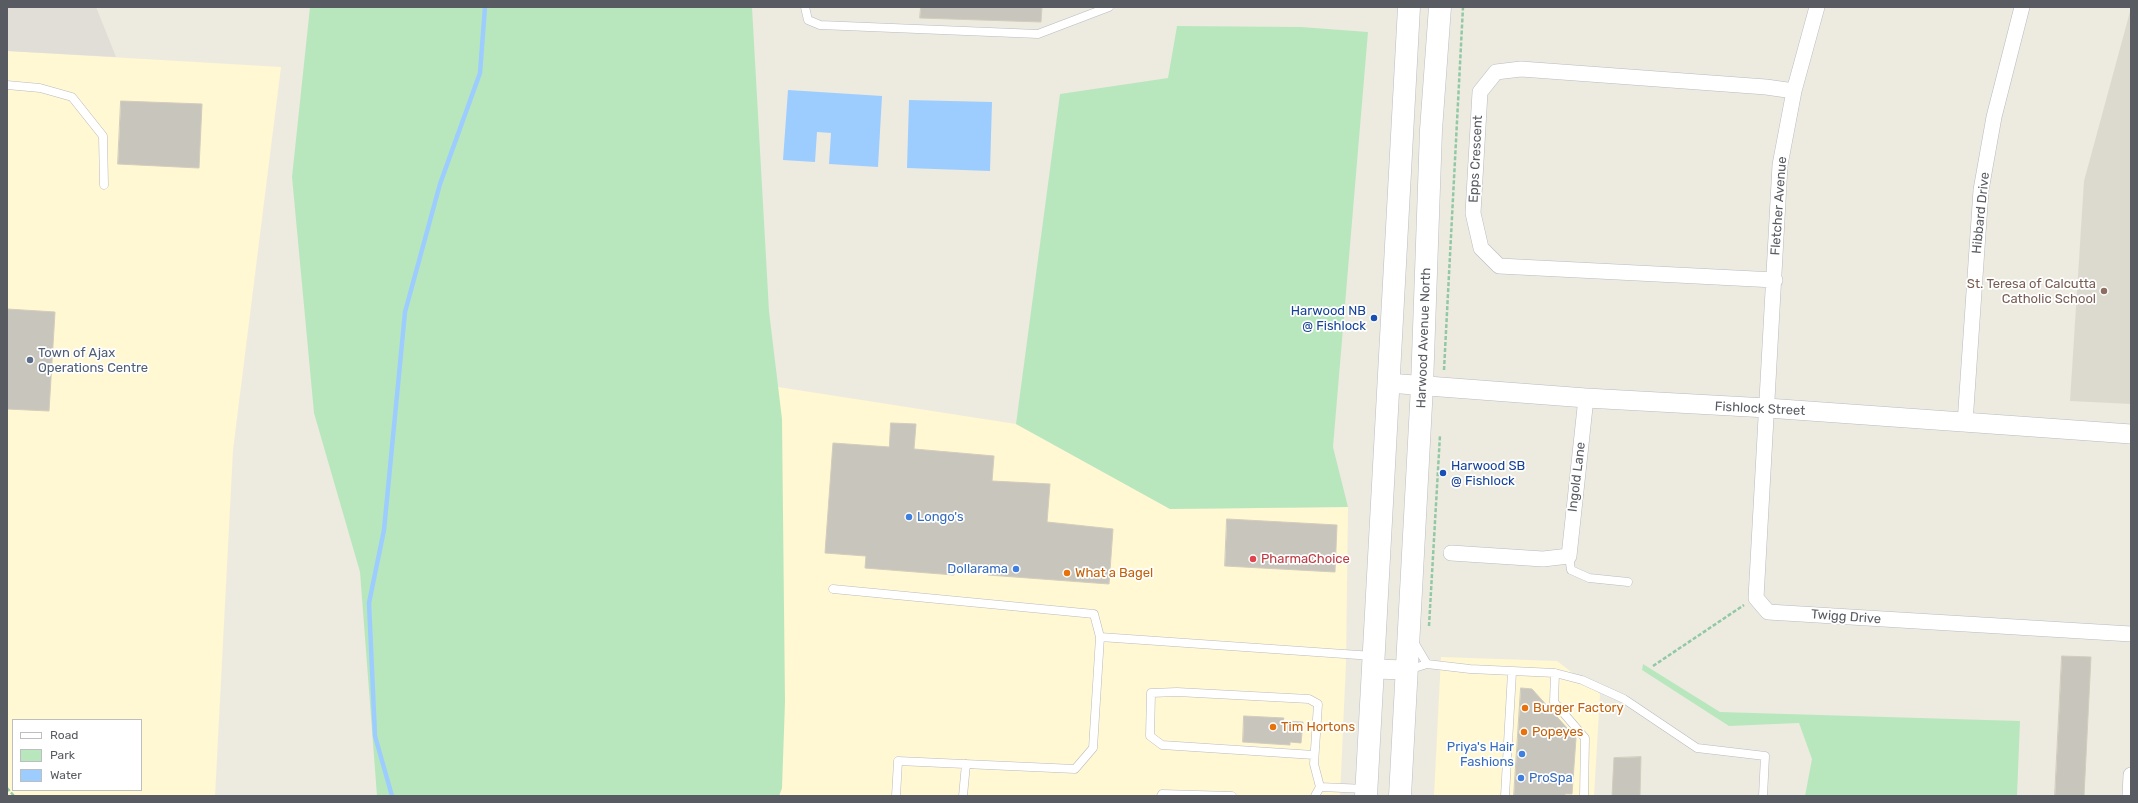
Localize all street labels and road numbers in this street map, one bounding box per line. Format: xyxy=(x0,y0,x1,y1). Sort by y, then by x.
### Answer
street label: Epps Crescent xyxy=(1466,115,1486,203)
street label: Fletcher Avenue xyxy=(1768,156,1790,256)
street label: Hibbard Drive xyxy=(1969,171,1993,255)
street label: Harwood Avenue North xyxy=(1414,267,1434,409)
street label: Fishlock Street xyxy=(1714,399,1806,419)
street label: Ingold Lane xyxy=(1565,441,1589,513)
street label: Twigg Drive xyxy=(1810,607,1882,627)

